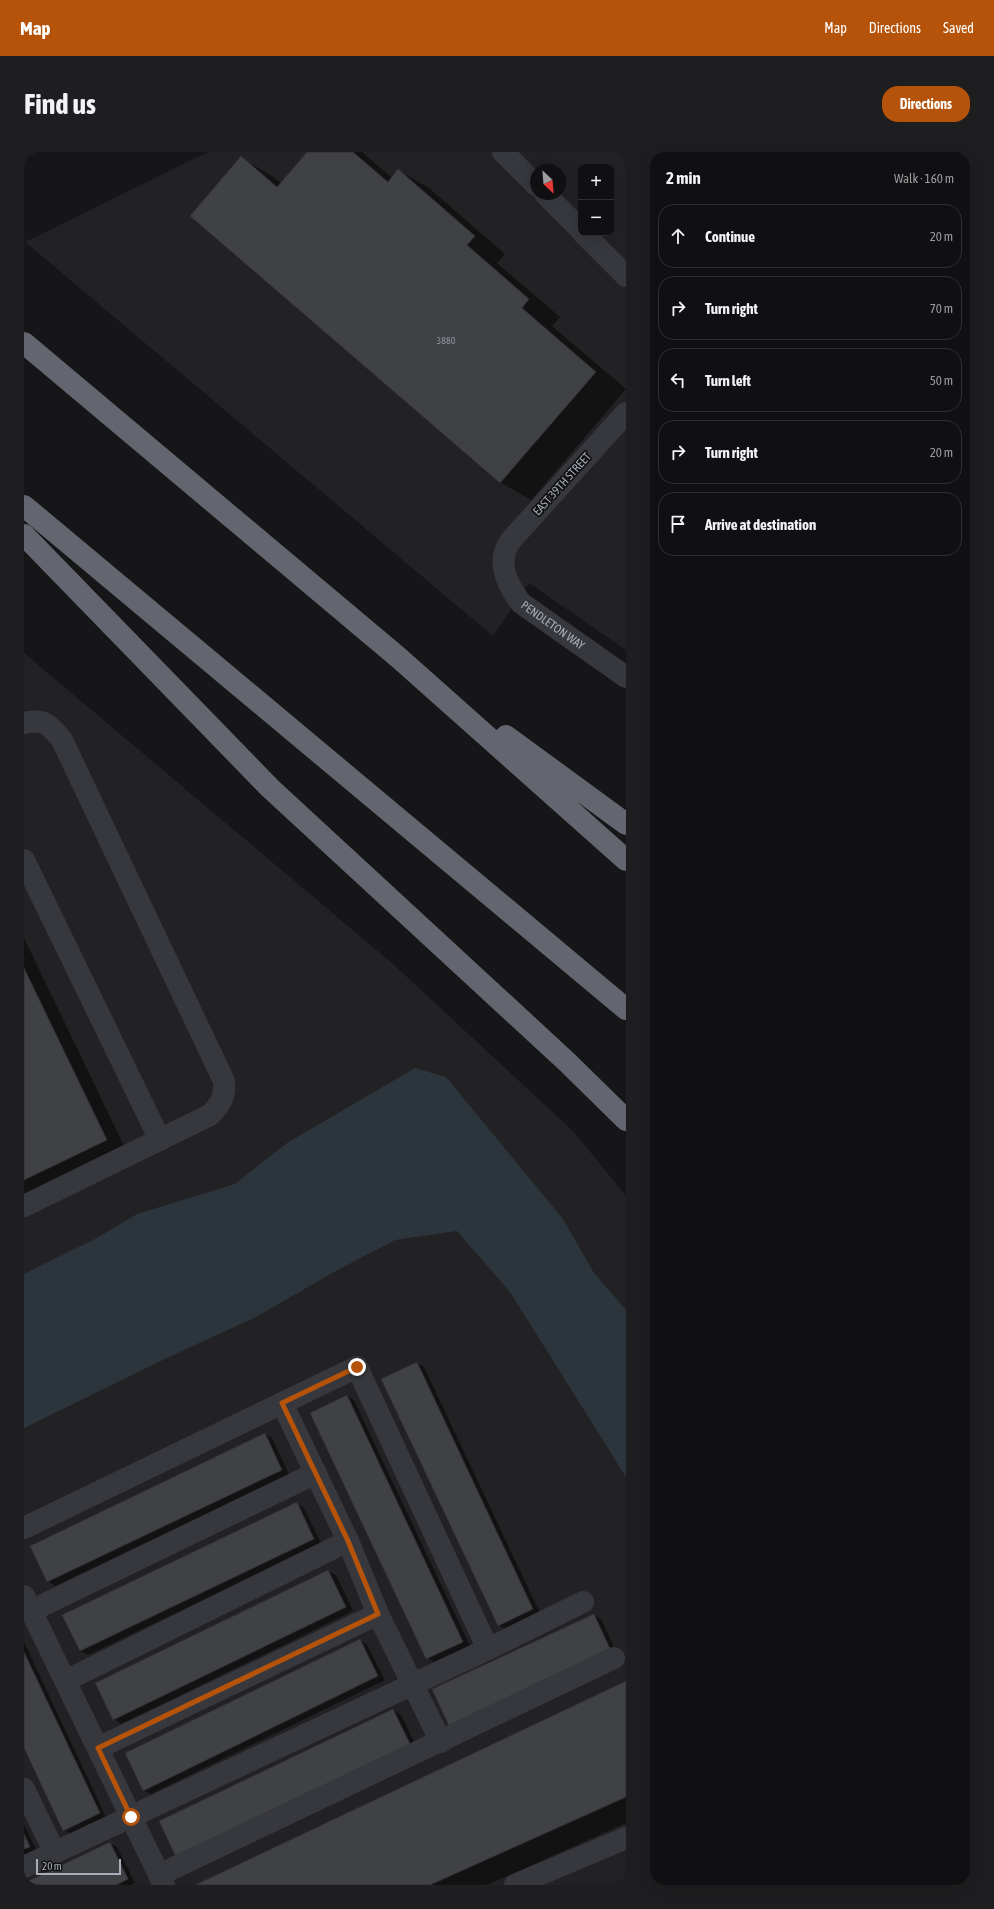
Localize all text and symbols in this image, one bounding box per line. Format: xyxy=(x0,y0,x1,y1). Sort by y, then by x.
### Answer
text: Map xyxy=(20,17,51,39)
text: Map xyxy=(824,20,847,36)
text: Directions xyxy=(869,20,921,36)
text: Saved xyxy=(943,20,974,36)
button: Directions xyxy=(882,86,970,122)
text: Find us xyxy=(24,88,96,120)
north arrow xyxy=(530,164,566,200)
map controls xyxy=(578,164,614,236)
button: + xyxy=(578,164,614,200)
text: 2 min xyxy=(666,168,701,188)
text: Walk · 160 m xyxy=(894,171,954,186)
button: − xyxy=(578,200,614,236)
icon: ahead xyxy=(667,225,689,247)
text: Continue xyxy=(705,228,755,245)
text: 20 m xyxy=(930,229,953,244)
icon: right xyxy=(667,297,689,319)
text: Turn right xyxy=(705,300,758,317)
text: 70 m xyxy=(930,301,953,316)
house number: 3880 xyxy=(437,335,456,346)
icon: left xyxy=(667,369,689,391)
text: Turn left xyxy=(705,372,751,389)
text: 50 m xyxy=(930,373,953,388)
icon: right xyxy=(667,441,689,463)
text: Turn right xyxy=(705,444,758,461)
text: 20 m xyxy=(930,445,953,460)
street label: EAST 39TH STREET xyxy=(530,449,594,518)
icon: arrive xyxy=(667,513,689,535)
text: Arrive at destination xyxy=(705,516,816,533)
street label: PENDLETON WAY xyxy=(518,598,588,653)
route end xyxy=(348,1358,366,1376)
route start xyxy=(122,1808,140,1826)
scale bar xyxy=(36,1857,121,1876)
text: 20 m xyxy=(42,1860,62,1872)

